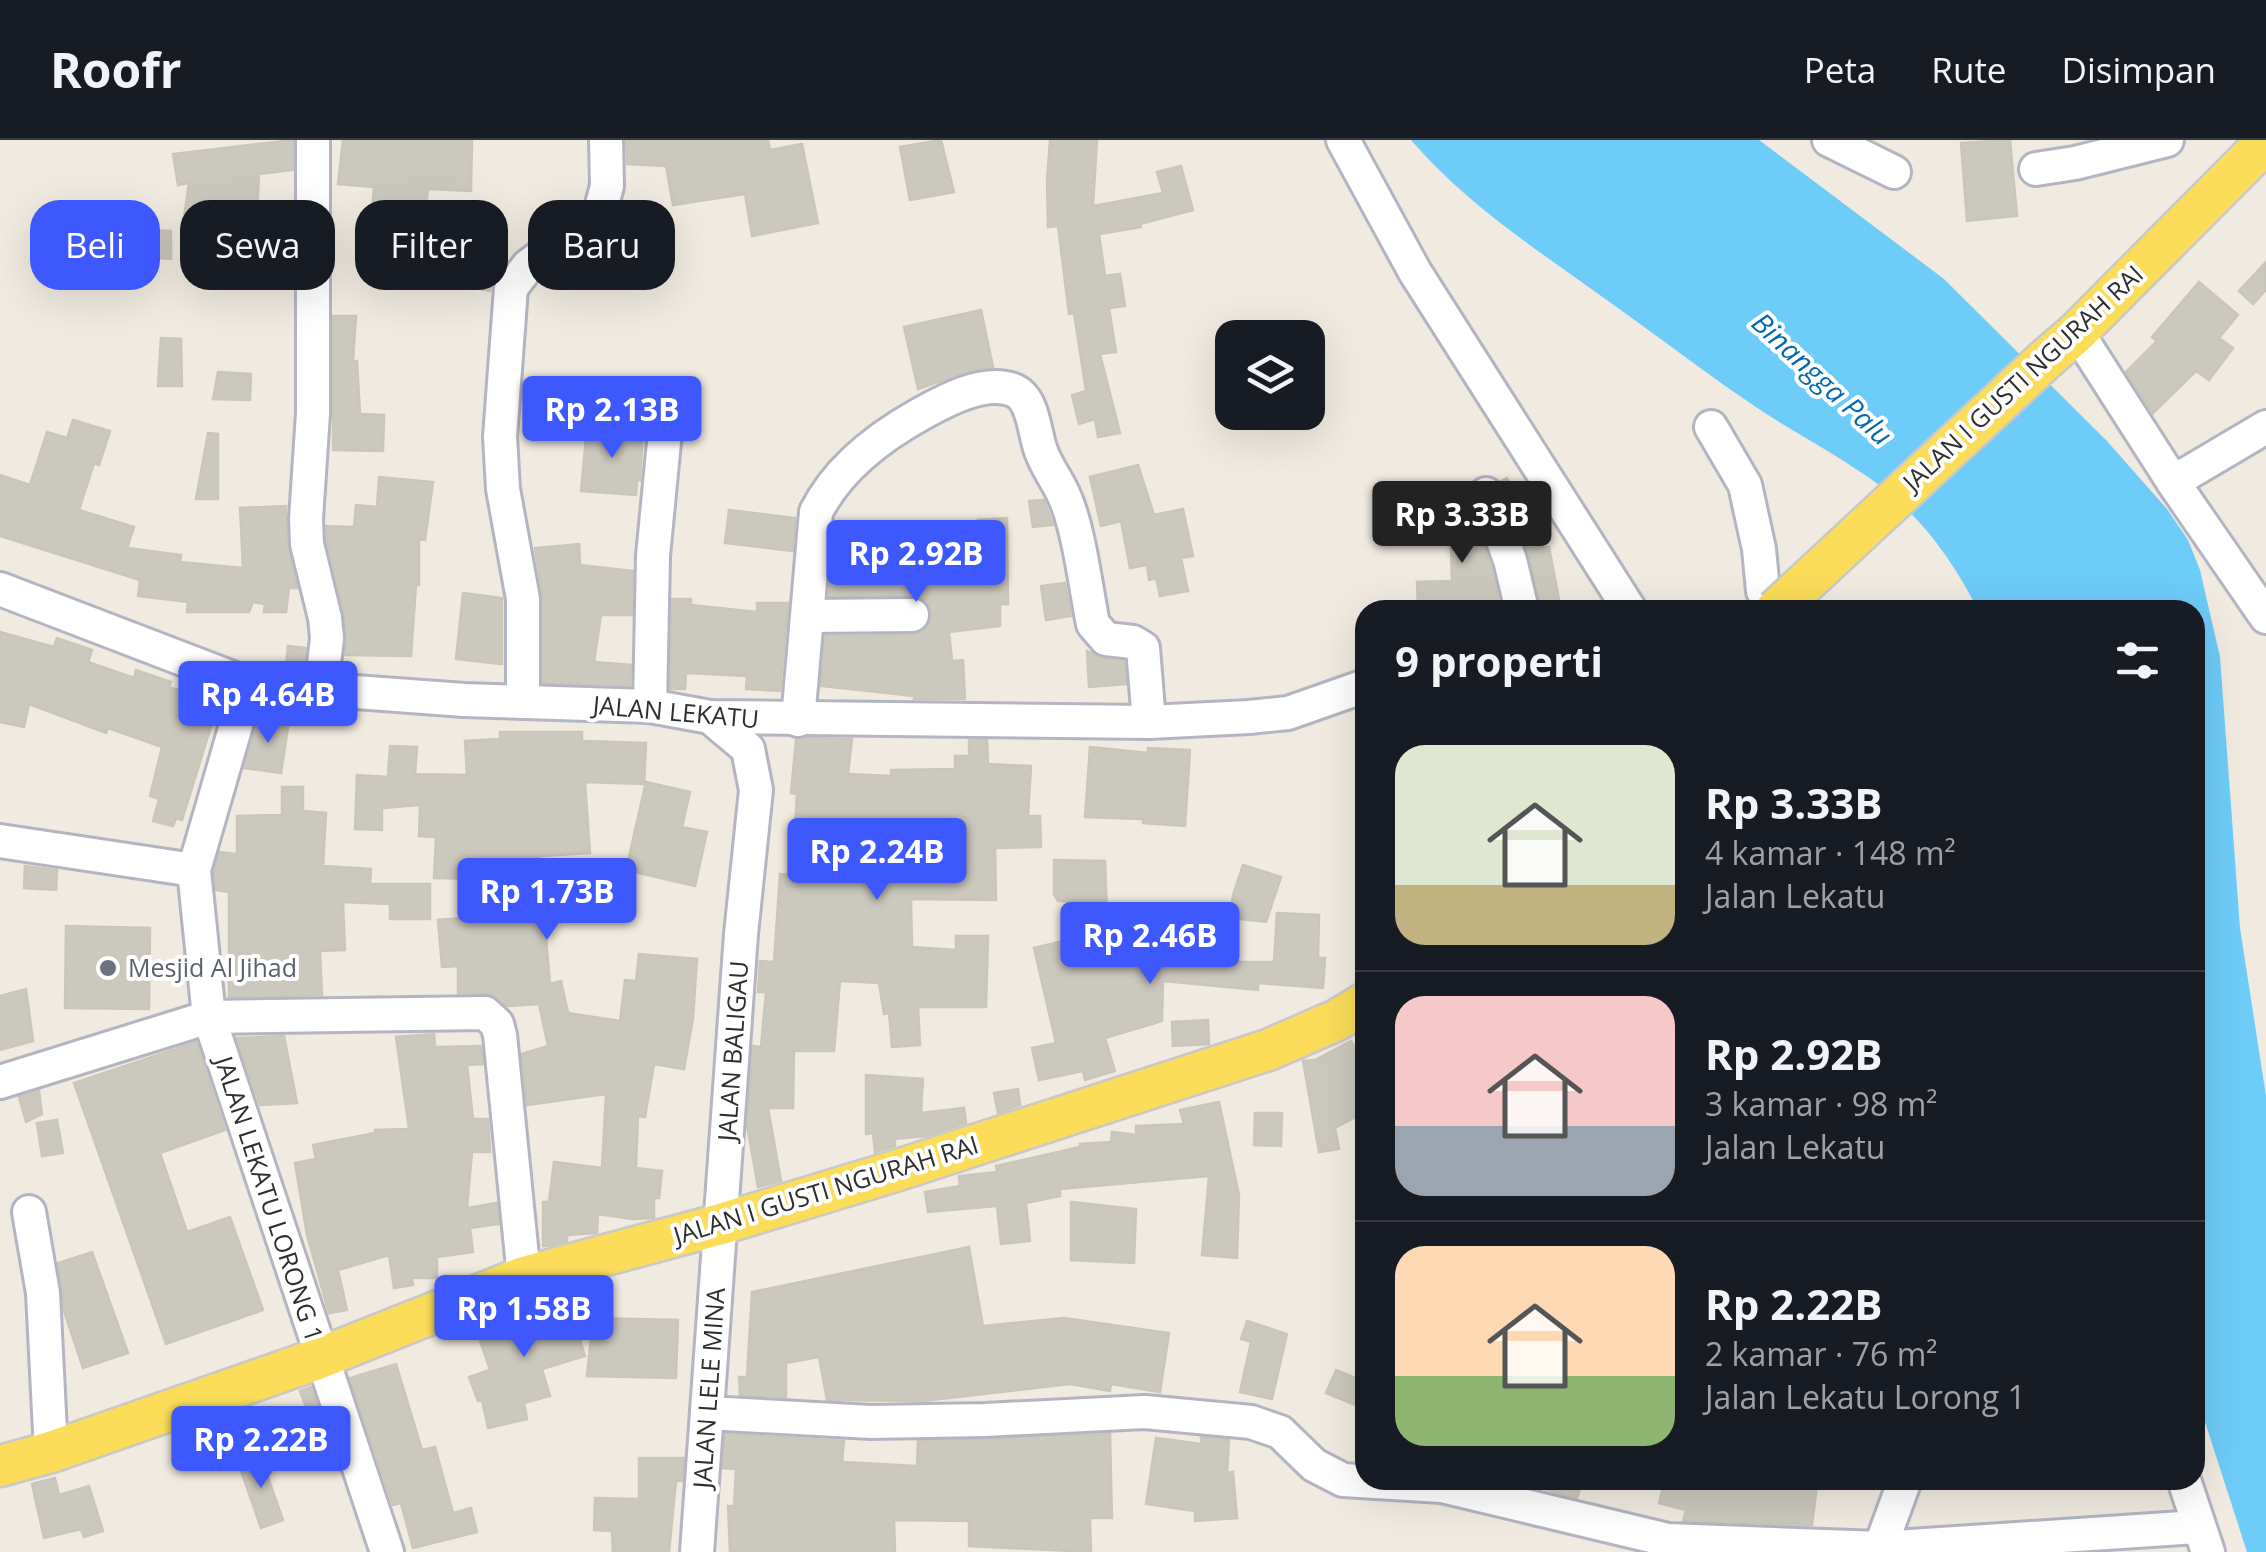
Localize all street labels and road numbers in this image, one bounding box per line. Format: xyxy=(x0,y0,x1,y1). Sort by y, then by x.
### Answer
street label: JALAN I GUSTI NGURAH RAI xyxy=(1893,257,2150,499)
street label: JALAN LEKATU xyxy=(590,687,761,735)
street label: JALAN BALIGAU xyxy=(709,960,755,1144)
street label: JALAN LEKATU LORONG 1 xyxy=(207,1050,332,1346)
street label: JALAN I GUSTI NGURAH RAI xyxy=(667,1126,982,1252)
street label: JALAN LELE MINA xyxy=(684,1286,732,1491)

